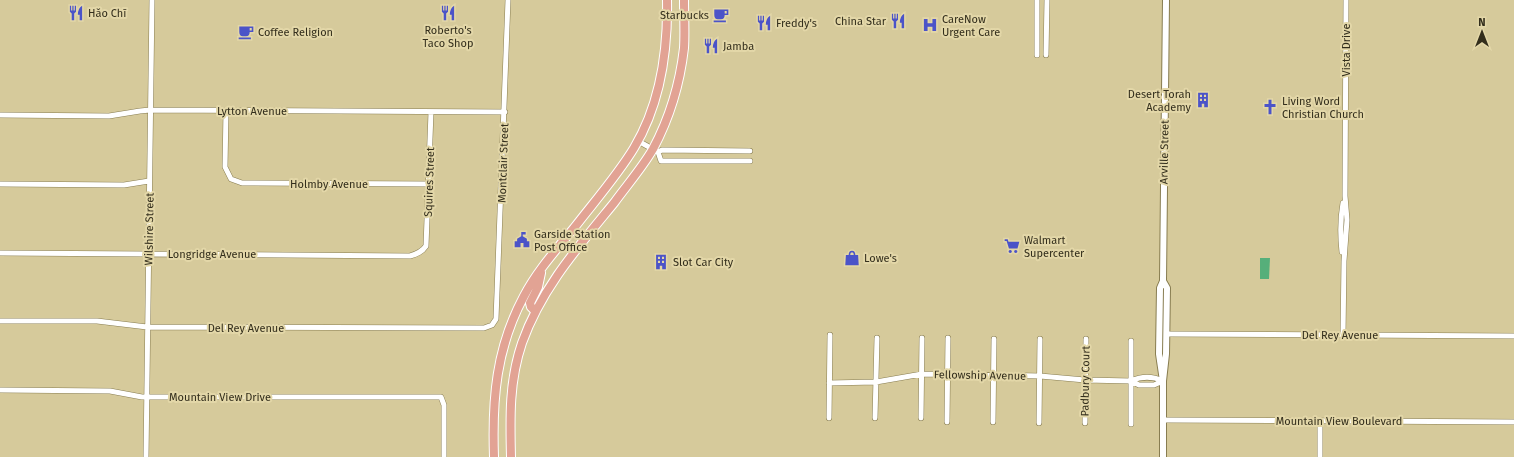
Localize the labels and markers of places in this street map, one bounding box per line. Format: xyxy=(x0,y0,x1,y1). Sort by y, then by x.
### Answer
restaurant icon: Hǎo Chī xyxy=(67,4,85,22)
restaurant icon: Roberto's Taco Shop xyxy=(439,4,457,22)
cafe icon: Starbucks xyxy=(712,6,730,24)
place label: Hǎo Chī xyxy=(88,7,127,20)
place label: Starbucks xyxy=(660,9,709,22)
restaurant icon: China Star xyxy=(889,12,907,30)
place label: CareNow Urgent Care xyxy=(942,13,1000,39)
restaurant icon: Freddy's xyxy=(755,14,773,32)
place label: China Star xyxy=(835,15,887,28)
hospital icon: CareNow Urgent Care xyxy=(921,16,939,34)
place label: Freddy's xyxy=(776,17,817,30)
cafe icon: Coffee Religion xyxy=(237,23,255,41)
place label: Roberto's Taco Shop xyxy=(423,24,473,50)
place label: Coffee Religion xyxy=(258,26,333,39)
restaurant icon: Jamba xyxy=(702,37,720,55)
place label: Jamba xyxy=(723,40,754,53)
place label: Desert Torah Academy xyxy=(1128,88,1192,114)
building icon: Desert Torah Academy xyxy=(1194,91,1212,109)
place label: Living Word Christian Church xyxy=(1282,95,1364,121)
church icon: Living Word Christian Church xyxy=(1261,98,1279,116)
place label: Garside Station Post Office xyxy=(534,228,611,254)
public building icon: Garside Station Post Office xyxy=(513,231,531,249)
place label: Walmart Supercenter xyxy=(1024,234,1085,260)
supermarket icon: Walmart Supercenter xyxy=(1003,237,1021,255)
shop icon: Lowe's xyxy=(843,249,861,267)
place label: Lowe's xyxy=(864,252,897,265)
building icon: Slot Car City xyxy=(652,253,670,271)
place label: Slot Car City xyxy=(673,256,734,269)

